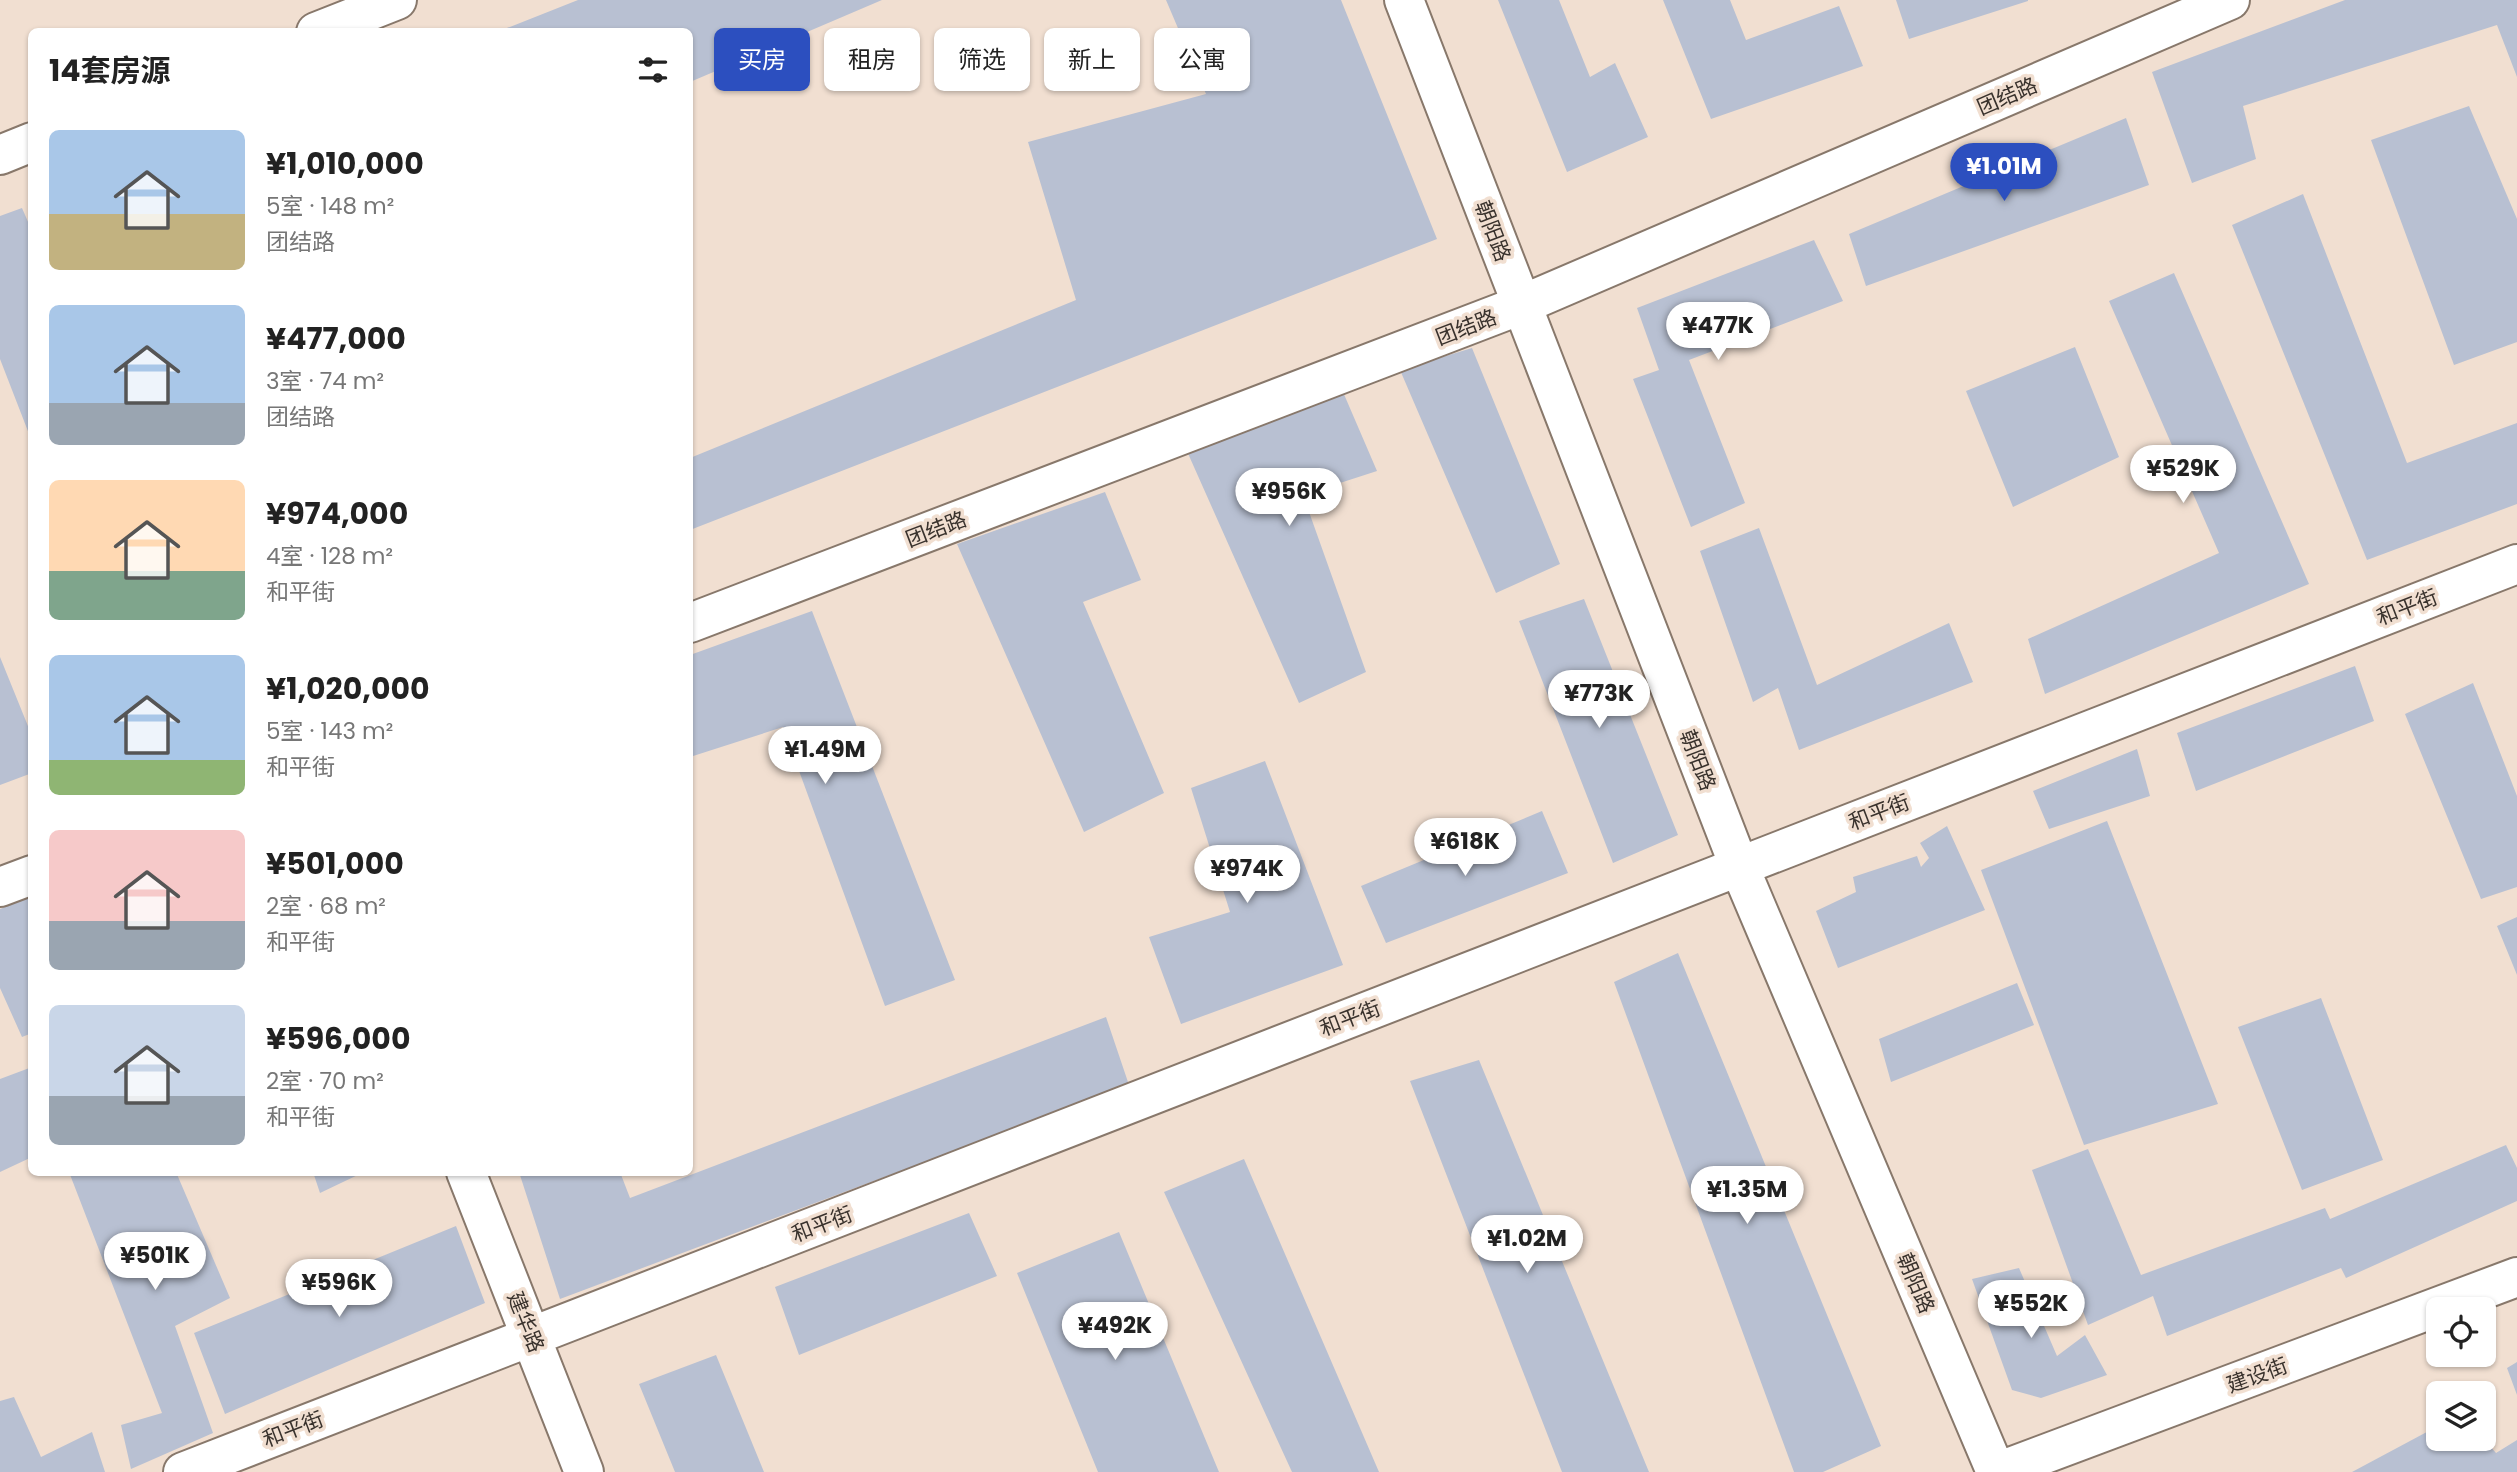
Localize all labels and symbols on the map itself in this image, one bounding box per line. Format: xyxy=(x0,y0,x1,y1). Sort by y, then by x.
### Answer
street label: 团结路 xyxy=(1972,70,2042,122)
pin: ¥1.01M xyxy=(1947,144,2061,203)
street label: 朝阳路 xyxy=(1468,196,1518,266)
street label: 团结路 xyxy=(1431,302,1501,352)
pin: ¥477K xyxy=(1669,302,1767,362)
pin: ¥529K xyxy=(2134,446,2232,505)
pin: ¥956K xyxy=(1240,468,1338,528)
street label: 团结路 xyxy=(901,504,971,554)
street label: 和平街 xyxy=(2372,582,2442,632)
pin: ¥773K xyxy=(1550,670,1648,730)
street label: 朝阳路 xyxy=(1673,725,1723,795)
pin: ¥1.49M xyxy=(768,726,882,786)
street label: 和平街 xyxy=(1844,787,1914,837)
pin: ¥618K xyxy=(1416,818,1514,878)
pin: ¥974K xyxy=(1198,846,1296,905)
street label: 和平街 xyxy=(1315,993,1385,1043)
pin: ¥1.35M xyxy=(1690,1166,1804,1226)
street label: 和平街 xyxy=(787,1199,857,1249)
pin: ¥1.02M xyxy=(1470,1216,1584,1275)
pin: ¥501K xyxy=(106,1232,204,1292)
street label: 朝阳路 xyxy=(1890,1248,1942,1318)
pin: ¥596K xyxy=(290,1260,388,1319)
pin: ¥552K xyxy=(1982,1280,2080,1340)
street label: 建华路 xyxy=(501,1287,551,1357)
pin: ¥492K xyxy=(1066,1302,1164,1362)
street label: 建设街 xyxy=(2222,1351,2292,1399)
street label: 和平街 xyxy=(258,1404,328,1454)

